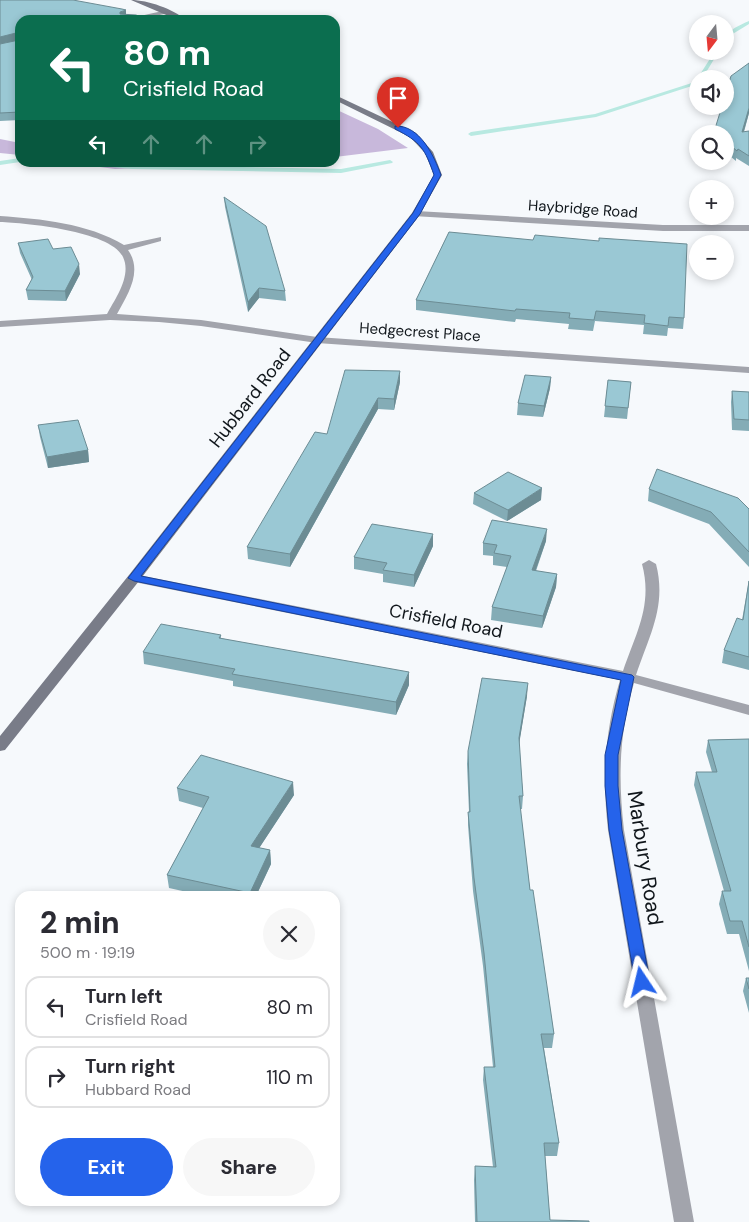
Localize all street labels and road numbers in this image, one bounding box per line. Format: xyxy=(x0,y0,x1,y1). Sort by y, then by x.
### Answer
street label: Haybridge Road xyxy=(527,195,639,223)
street label: Hedgecrest Place xyxy=(359,318,481,346)
street label: Hubbard Road xyxy=(204,344,296,452)
street label: Crisfield Road xyxy=(387,598,505,644)
street label: Marbury Road xyxy=(621,789,669,927)

